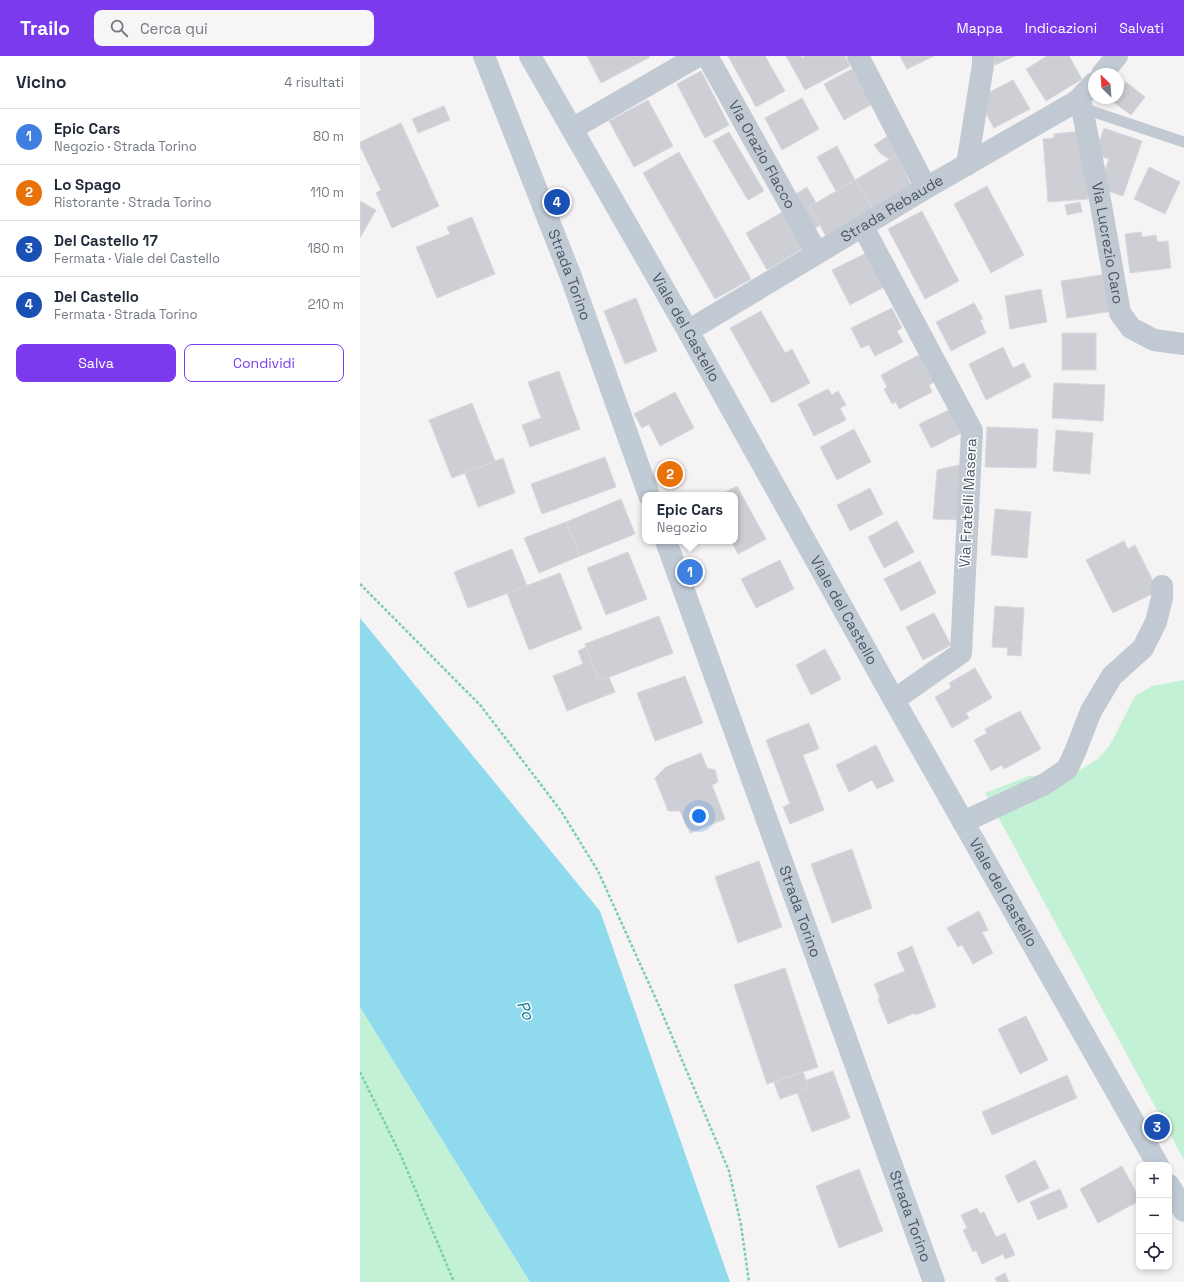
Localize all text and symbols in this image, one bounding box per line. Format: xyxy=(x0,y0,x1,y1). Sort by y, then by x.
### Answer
search box xyxy=(94,10,374,46)
text: Trailo xyxy=(20,16,70,41)
icon: search xyxy=(108,17,130,39)
text: Cerca qui xyxy=(140,19,208,38)
text: Mappa xyxy=(957,19,1003,37)
text: Indicazioni xyxy=(1025,19,1097,37)
text: Salvati xyxy=(1119,19,1164,37)
north arrow xyxy=(1088,68,1124,104)
text: Vicino xyxy=(16,71,66,93)
text: 4 risultati xyxy=(284,74,344,91)
street label: Via Orazio Flacco xyxy=(725,97,800,212)
text: Epic Cars xyxy=(54,119,120,138)
text: 1 xyxy=(26,128,32,145)
text: 80 m xyxy=(313,128,344,145)
text: Negozio · Strada Torino xyxy=(54,138,197,155)
street label: Strada Rebaude xyxy=(837,170,947,246)
text: Lo Spago xyxy=(54,175,121,194)
street label: Via Lucrezio Caro xyxy=(1088,180,1128,305)
text: 2 xyxy=(25,184,33,201)
text: 110 m xyxy=(310,184,344,201)
pin: 4 xyxy=(544,187,570,217)
text: Ristorante · Strada Torino xyxy=(54,194,212,211)
street label: Strada Torino xyxy=(544,226,596,323)
text: Del Castello 17 xyxy=(54,231,158,250)
text: 3 xyxy=(25,240,33,257)
text: 180 m xyxy=(308,240,344,257)
text: Fermata · Viale del Castello xyxy=(54,250,220,267)
street label: Viale del Castello xyxy=(648,269,725,385)
text: Del Castello xyxy=(54,287,139,306)
text: 4 xyxy=(25,296,33,313)
text: 210 m xyxy=(308,296,344,313)
text: Fermata · Strada Torino xyxy=(54,306,198,323)
button: Salva xyxy=(16,344,176,382)
button: Condividi xyxy=(184,344,344,382)
street label: Via Fratelli Masera xyxy=(955,437,980,568)
pin: 2 xyxy=(657,459,683,489)
popup xyxy=(642,492,738,544)
text: Epic Cars xyxy=(657,500,723,519)
text: Negozio xyxy=(657,519,707,536)
street label: Viale del Castello xyxy=(806,552,882,668)
pin: 1 xyxy=(677,557,703,587)
your location xyxy=(689,806,709,826)
street label: Viale del Castello xyxy=(965,834,1042,950)
street label: Strada Torino xyxy=(775,863,826,960)
water label: Po xyxy=(512,997,540,1024)
pin: 3 xyxy=(1144,1112,1170,1142)
map controls xyxy=(1136,1162,1172,1270)
button: + xyxy=(1136,1162,1172,1198)
street label: Strada Torino xyxy=(885,1168,936,1264)
button: − xyxy=(1136,1198,1172,1234)
button: locate xyxy=(1136,1234,1172,1270)

